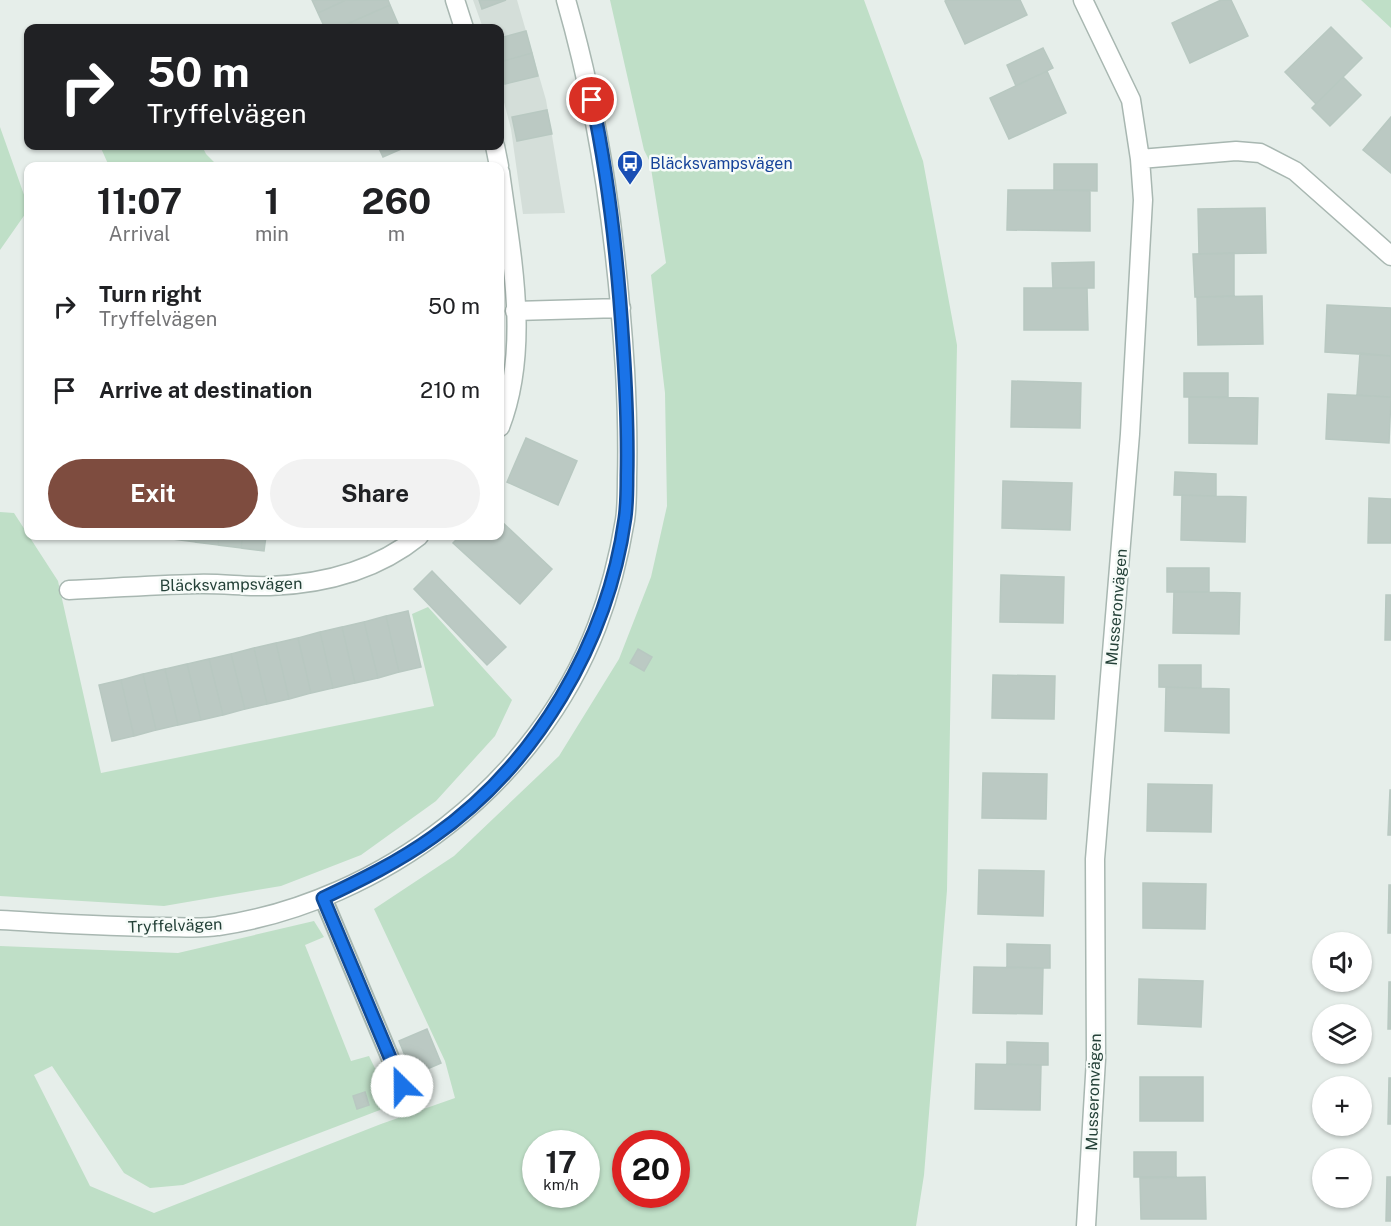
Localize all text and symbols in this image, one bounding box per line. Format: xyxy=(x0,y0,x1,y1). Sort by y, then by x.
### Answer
text: 50 m xyxy=(147,47,250,96)
icon: right xyxy=(48,48,126,126)
pin xyxy=(566,74,617,125)
icon: arrive xyxy=(575,83,608,116)
text: Tryffelvägen xyxy=(147,97,307,129)
bus stop icon: Bläcksvampsvägen xyxy=(615,148,645,186)
place label: Bläcksvampsvägen xyxy=(650,154,793,173)
text: 11:07 xyxy=(97,180,182,222)
text: 1 xyxy=(264,180,280,222)
text: 260 xyxy=(362,180,431,222)
text: Arrival xyxy=(109,222,170,246)
text: min xyxy=(255,222,289,246)
text: m xyxy=(388,222,405,246)
text: Turn right xyxy=(99,281,202,307)
icon: right xyxy=(48,290,81,323)
text: 50 m xyxy=(428,293,480,319)
text: Tryffelvägen xyxy=(99,307,217,331)
icon: arrive xyxy=(48,374,81,407)
text: Arrive at destination xyxy=(99,377,312,403)
text: 210 m xyxy=(420,377,480,403)
button: Exit xyxy=(48,459,258,528)
button: Share xyxy=(270,459,480,528)
street label: Musseronvägen xyxy=(1102,548,1131,666)
street label: Bläcksvampsvägen xyxy=(160,574,302,595)
street label: Tryffelvägen xyxy=(127,914,223,937)
map controls xyxy=(1312,932,1372,1208)
button: sound xyxy=(1312,932,1372,992)
button: layers xyxy=(1312,1004,1372,1064)
street label: Musseronvägen xyxy=(1082,1033,1105,1151)
position arrow xyxy=(370,1054,434,1118)
button: + xyxy=(1312,1076,1372,1136)
speed limit sign: 20 xyxy=(612,1130,690,1208)
text: 17 xyxy=(545,1144,577,1180)
button: − xyxy=(1312,1148,1372,1208)
text: km/h xyxy=(543,1176,579,1193)

